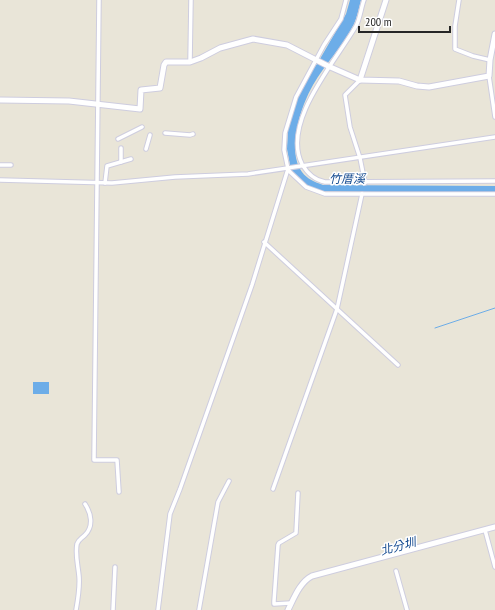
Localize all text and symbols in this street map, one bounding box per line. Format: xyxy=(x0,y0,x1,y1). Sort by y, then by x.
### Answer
scale bar xyxy=(359,8,450,34)
text: 200 m xyxy=(365,14,392,29)
water label: 竹厝溪 xyxy=(329,171,367,186)
water label: 北分圳 xyxy=(379,534,419,558)

